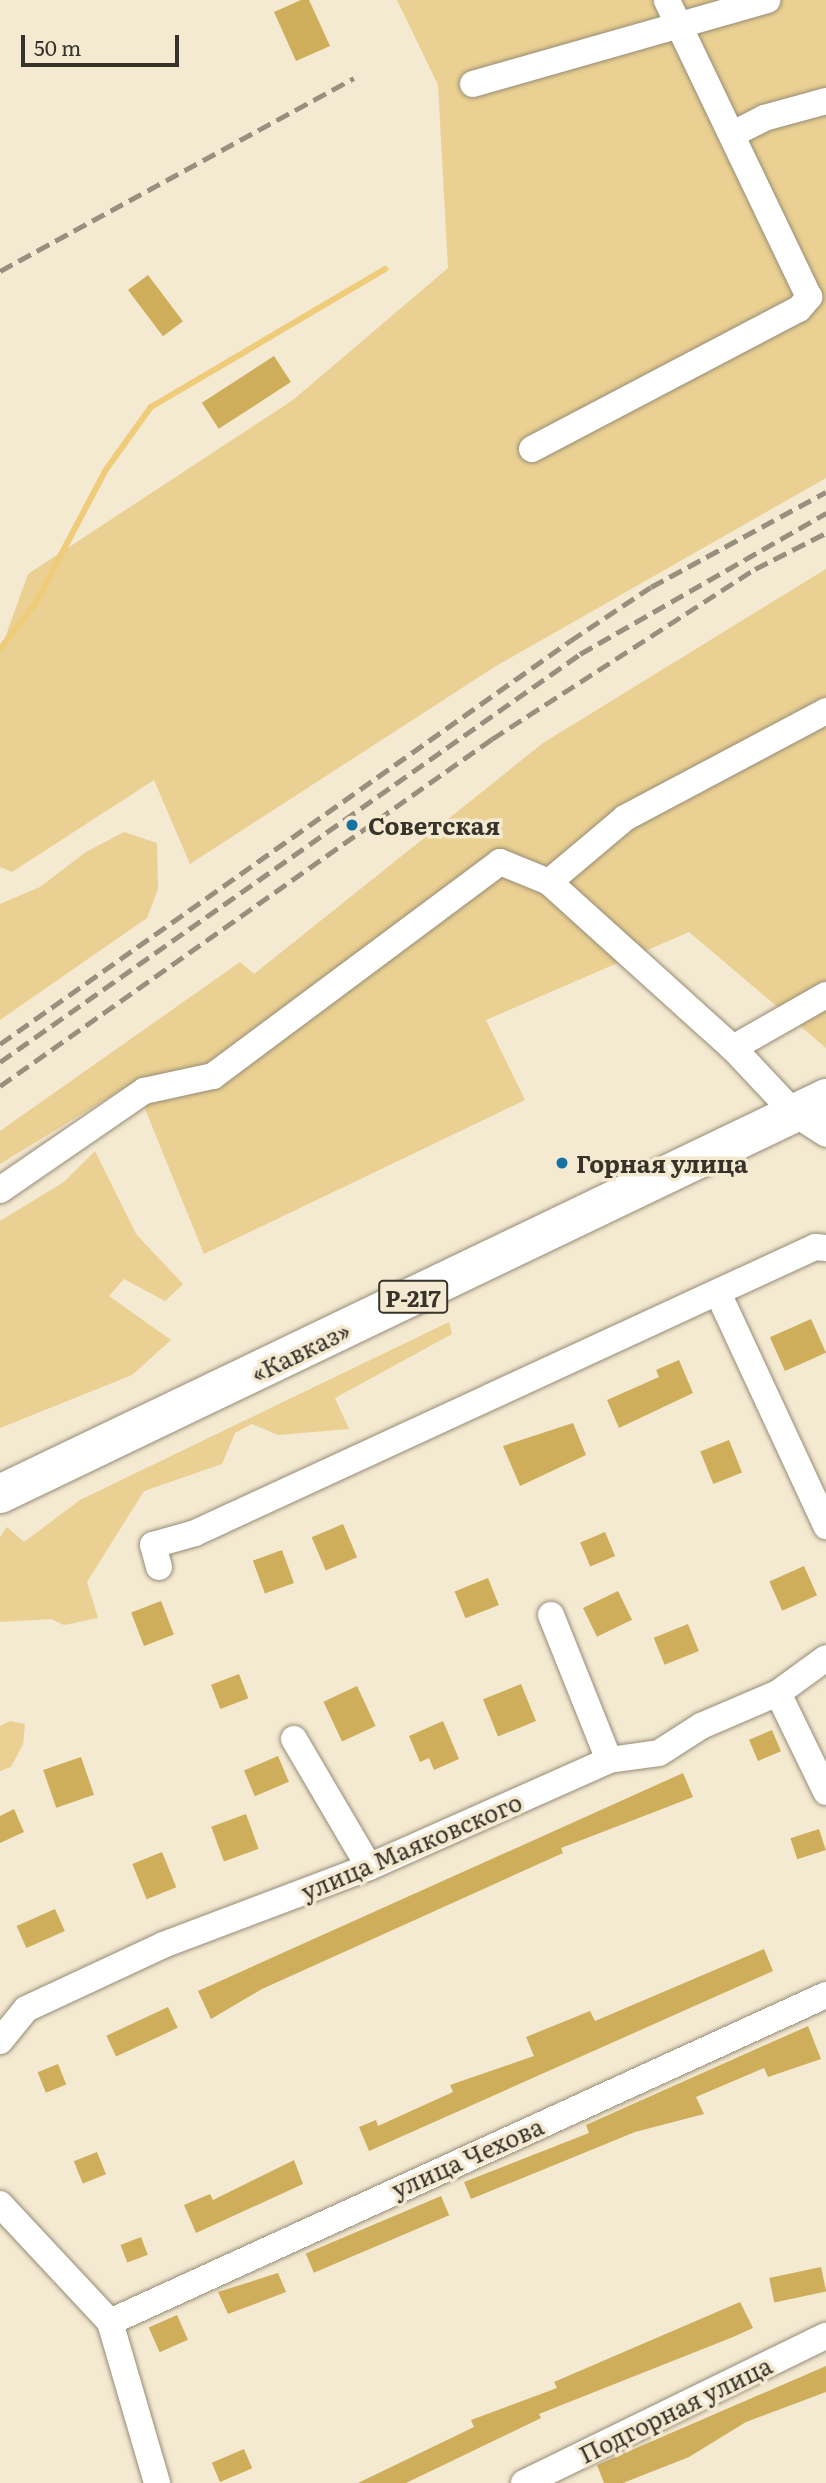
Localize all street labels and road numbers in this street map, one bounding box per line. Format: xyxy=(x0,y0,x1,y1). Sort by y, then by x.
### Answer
road number: Р-217 xyxy=(378,1278,448,1316)
street label: «Кавказ» xyxy=(246,1315,354,1387)
street label: улица Маяковского xyxy=(296,1786,526,1906)
street label: улица Чехова xyxy=(387,2111,547,2203)
street label: Подгорная улица xyxy=(574,2350,776,2468)

